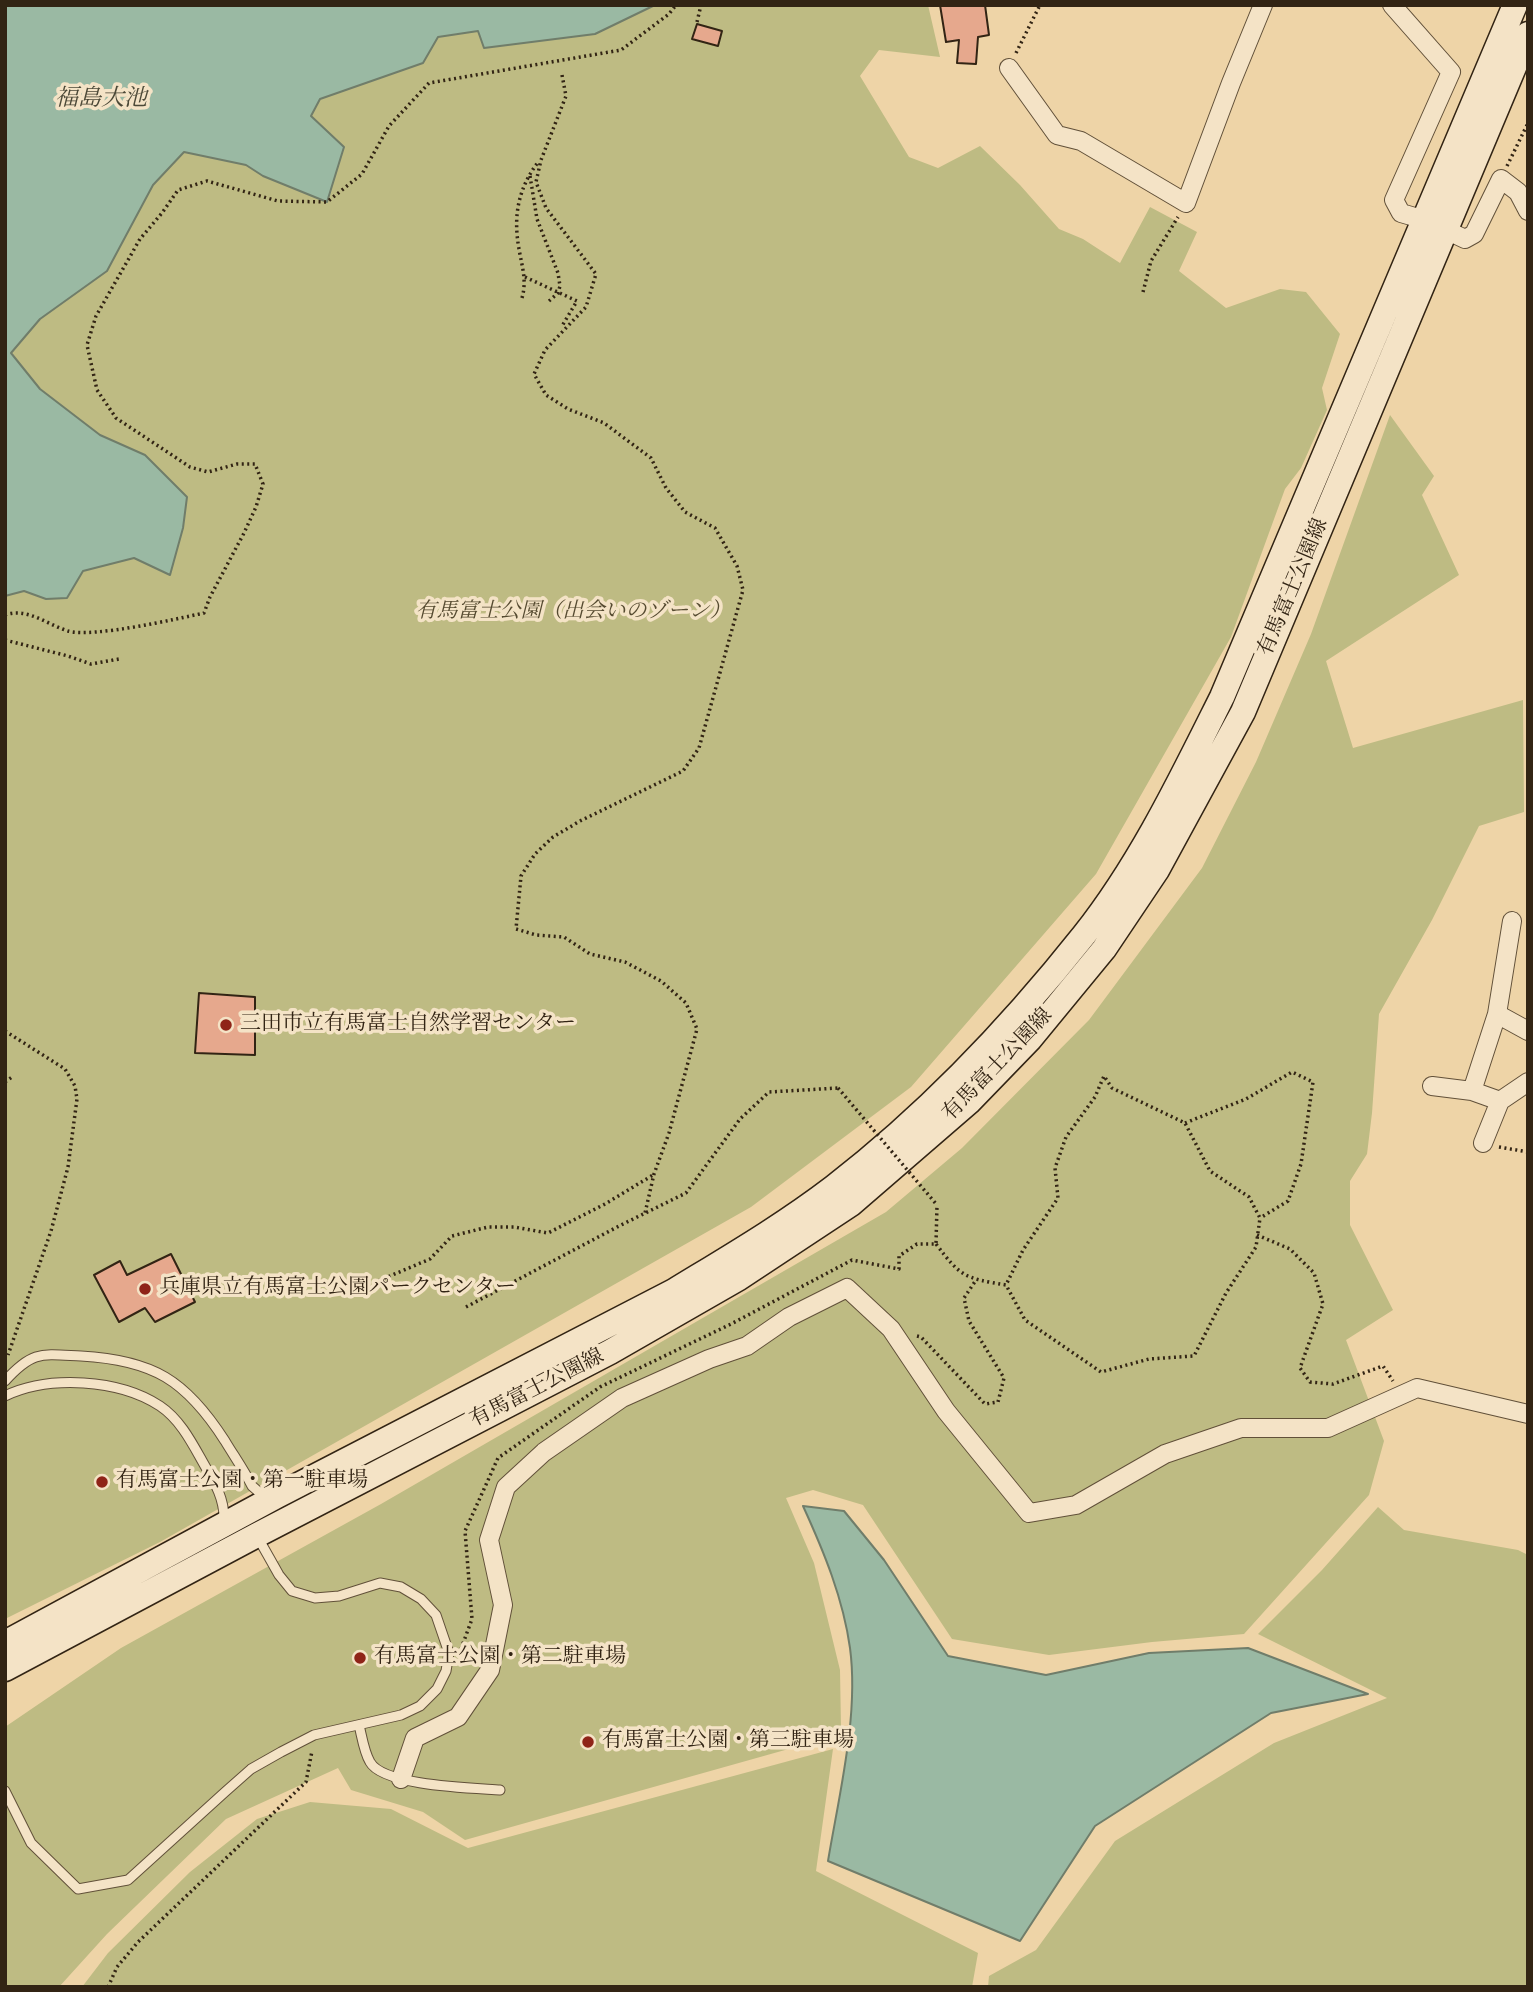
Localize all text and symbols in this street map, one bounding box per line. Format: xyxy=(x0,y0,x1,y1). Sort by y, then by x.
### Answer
water label: 福島大池 xyxy=(55,87,147,115)
street label: 有馬富士公園線 xyxy=(1255,515,1335,661)
park label: 有馬富士公園（出会いのゾーン） xyxy=(416,600,730,626)
street label: 有馬富士公園線 xyxy=(939,1004,1059,1128)
place label: 三田市立有馬富士自然学習センター xyxy=(240,1012,576,1038)
marker: 三田市立有馬富士自然学習センター xyxy=(218,1017,234,1033)
place label: 兵庫県立有馬富士公園パークセンター xyxy=(159,1276,516,1302)
marker: 兵庫県立有馬富士公園パークセンター xyxy=(137,1281,153,1297)
street label: 有馬富士公園線 xyxy=(467,1345,609,1435)
place label: 有馬富士公園・第一駐車場 xyxy=(116,1469,368,1495)
marker: 有馬富士公園・第一駐車場 xyxy=(94,1474,110,1490)
place label: 有馬富士公園・第二駐車場 xyxy=(374,1645,626,1671)
marker: 有馬富士公園・第二駐車場 xyxy=(352,1650,368,1666)
place label: 有馬富士公園・第三駐車場 xyxy=(602,1729,854,1755)
marker: 有馬富士公園・第三駐車場 xyxy=(580,1734,596,1750)

